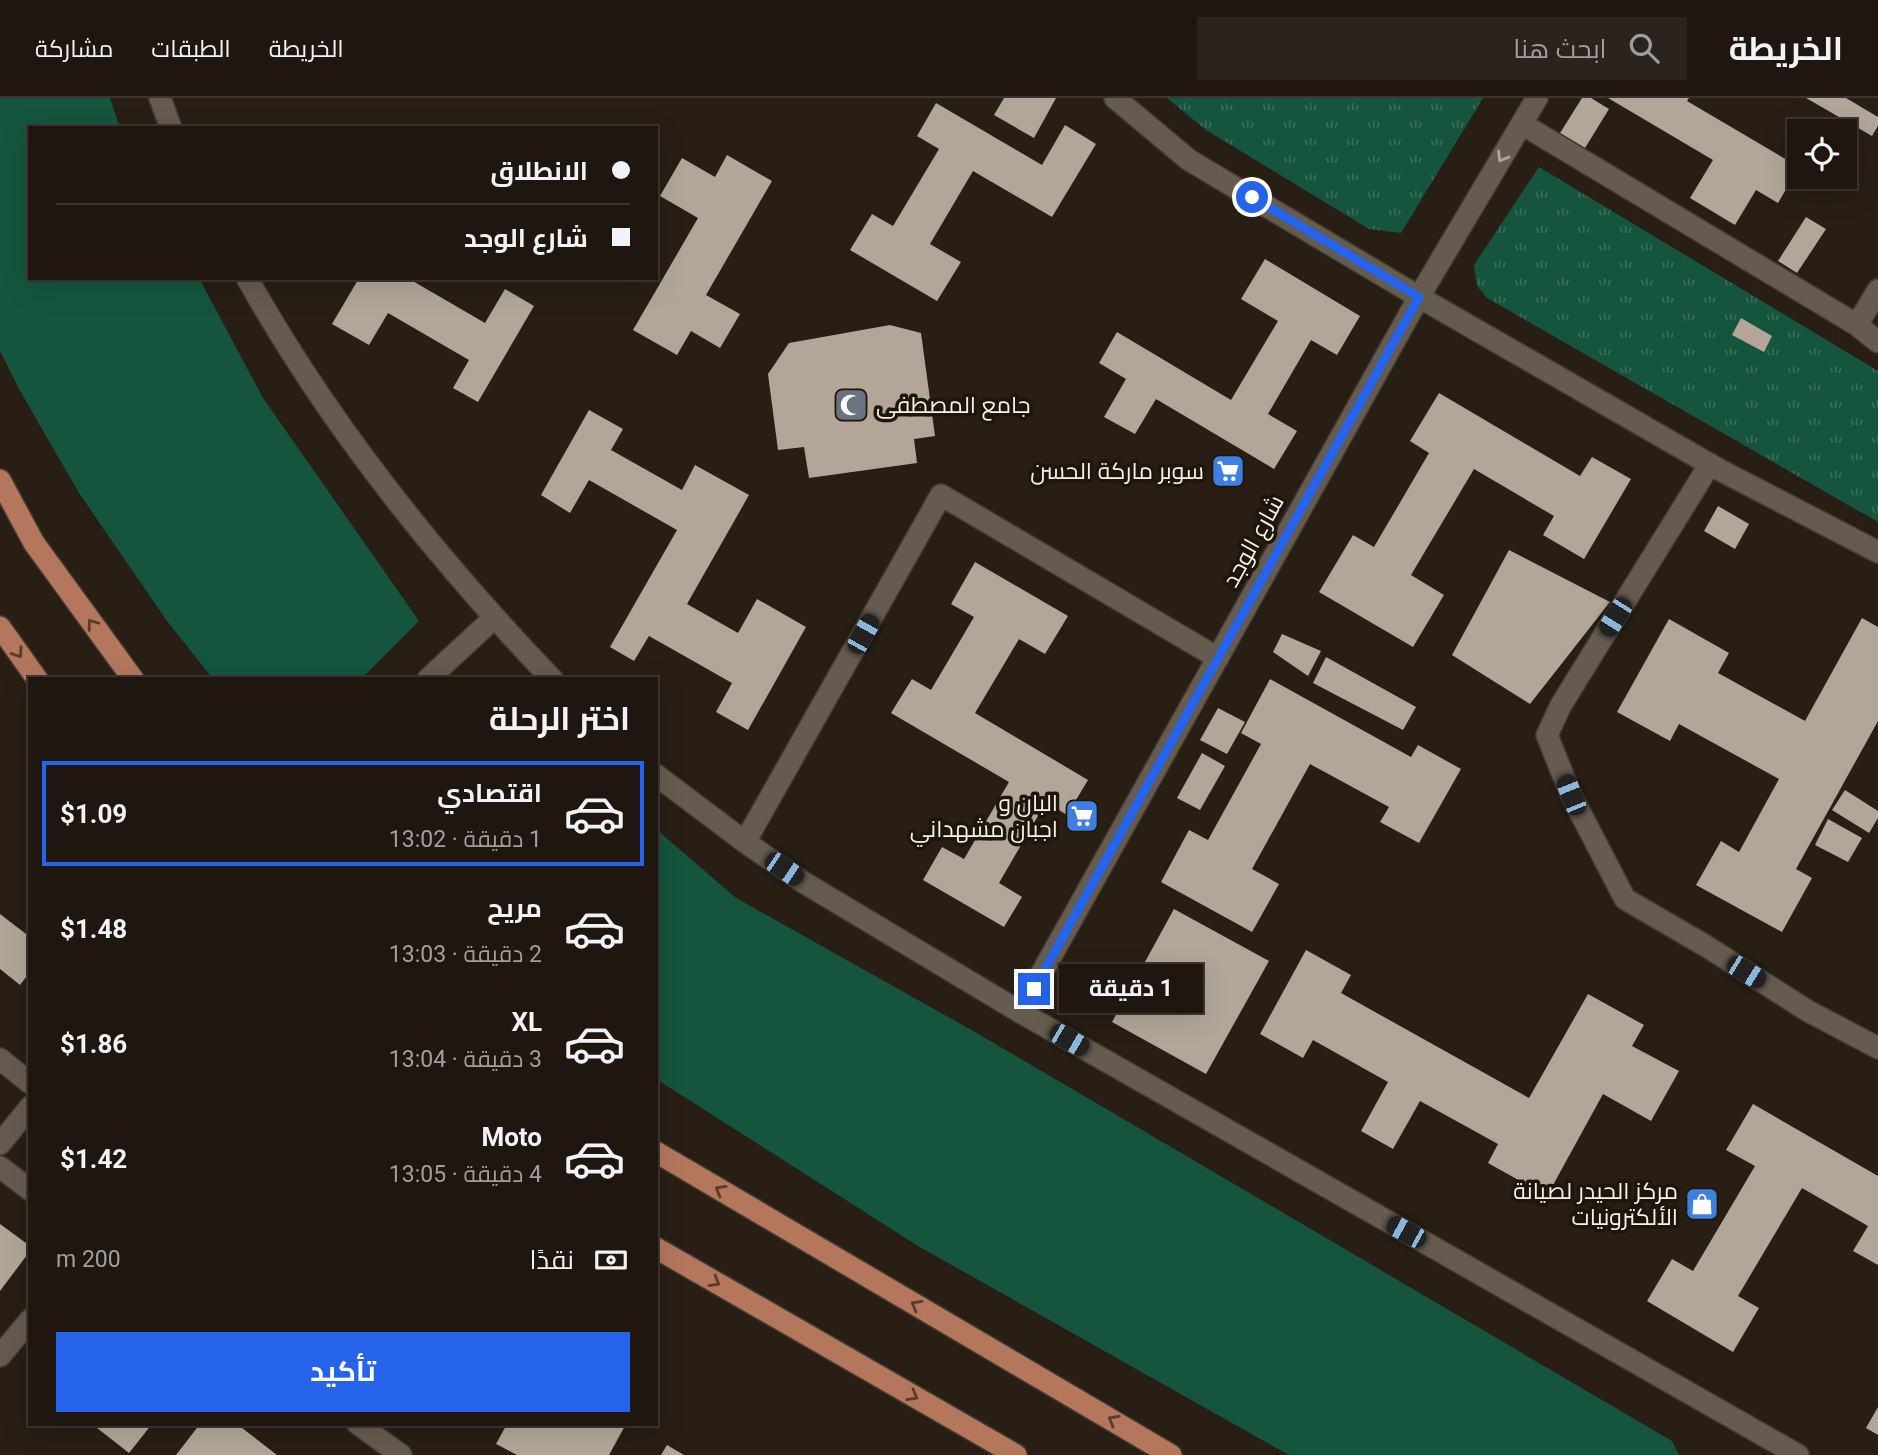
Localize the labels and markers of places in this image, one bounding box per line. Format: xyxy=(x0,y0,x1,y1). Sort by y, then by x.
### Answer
mosque icon: جامع المصطفى xyxy=(832,386,870,424)
place label: جامع المصطفى xyxy=(876,392,1030,421)
supermarket icon: سوبر ماركة الحسن xyxy=(1209,452,1247,490)
place label: سوبر ماركة الحسن xyxy=(1030,458,1204,485)
place label: البان و اجبان مشهداني xyxy=(910,790,1058,847)
supermarket icon: البان و اجبان مشهداني xyxy=(1063,797,1101,835)
place label: مركز الحيدر لصيانة الألكترونيات xyxy=(1513,1178,1678,1231)
shop icon: مركز الحيدر لصيانة الألكترونيات xyxy=(1683,1185,1721,1223)

